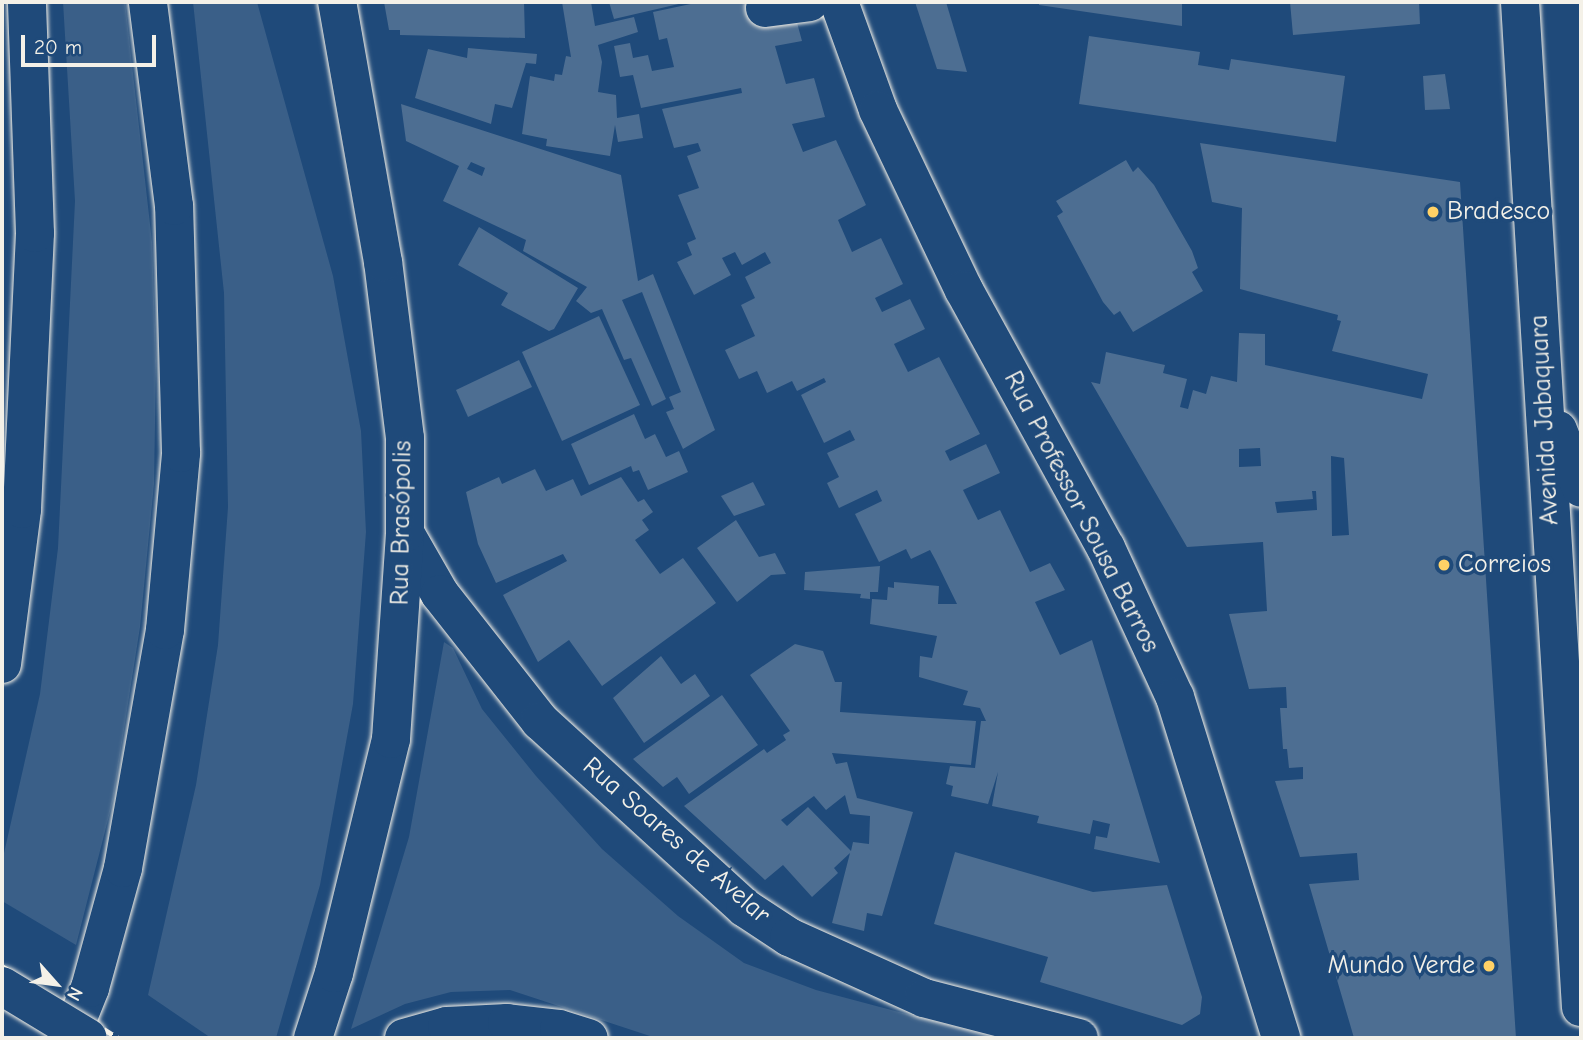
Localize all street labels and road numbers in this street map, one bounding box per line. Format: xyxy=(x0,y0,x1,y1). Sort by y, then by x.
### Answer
street label: Avenida Jabaquara xyxy=(1524,314,1566,526)
street label: Rua Professor Sousa Barros xyxy=(996,366,1166,658)
street label: Rua Brasópolis xyxy=(385,440,419,606)
street label: Rua Soares de Avelar xyxy=(576,751,776,931)

